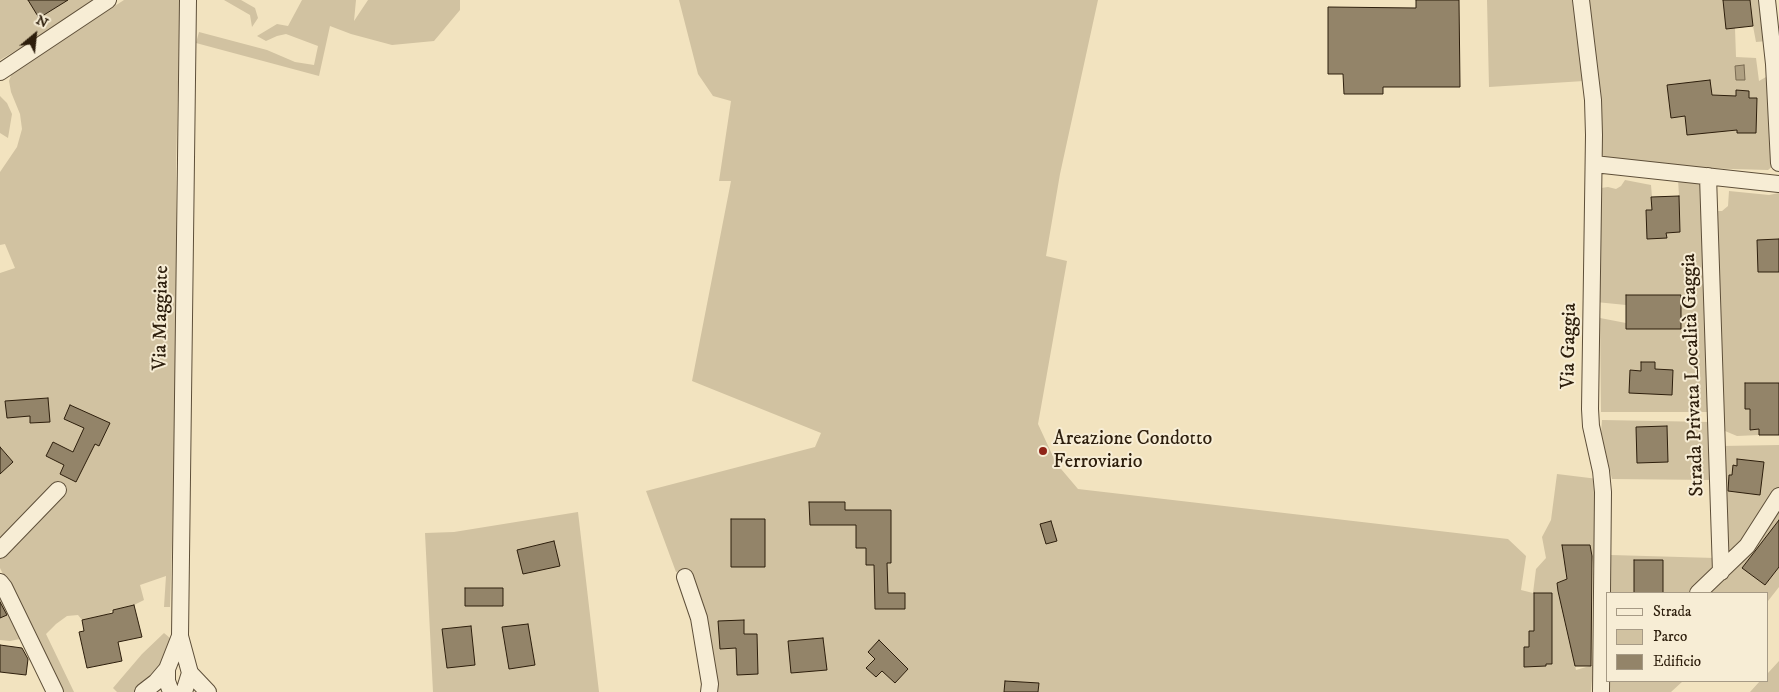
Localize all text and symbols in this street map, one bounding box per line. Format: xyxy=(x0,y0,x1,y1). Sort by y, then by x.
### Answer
north arrow xyxy=(10,10,60,60)
text: N xyxy=(33,11,51,32)
street label: Strada Privata Località Gaggia xyxy=(1678,253,1710,497)
street label: Via Maggiate xyxy=(149,265,175,371)
street label: Via Gaggia xyxy=(1557,303,1583,389)
place label: Areazione Condotto Ferroviario xyxy=(1053,428,1212,475)
marker: Areazione Condotto Ferroviario xyxy=(1037,445,1049,457)
legend xyxy=(1606,592,1769,682)
text: Strada xyxy=(1653,602,1691,621)
text: Parco xyxy=(1653,627,1687,646)
text: Edificio xyxy=(1653,652,1701,671)

